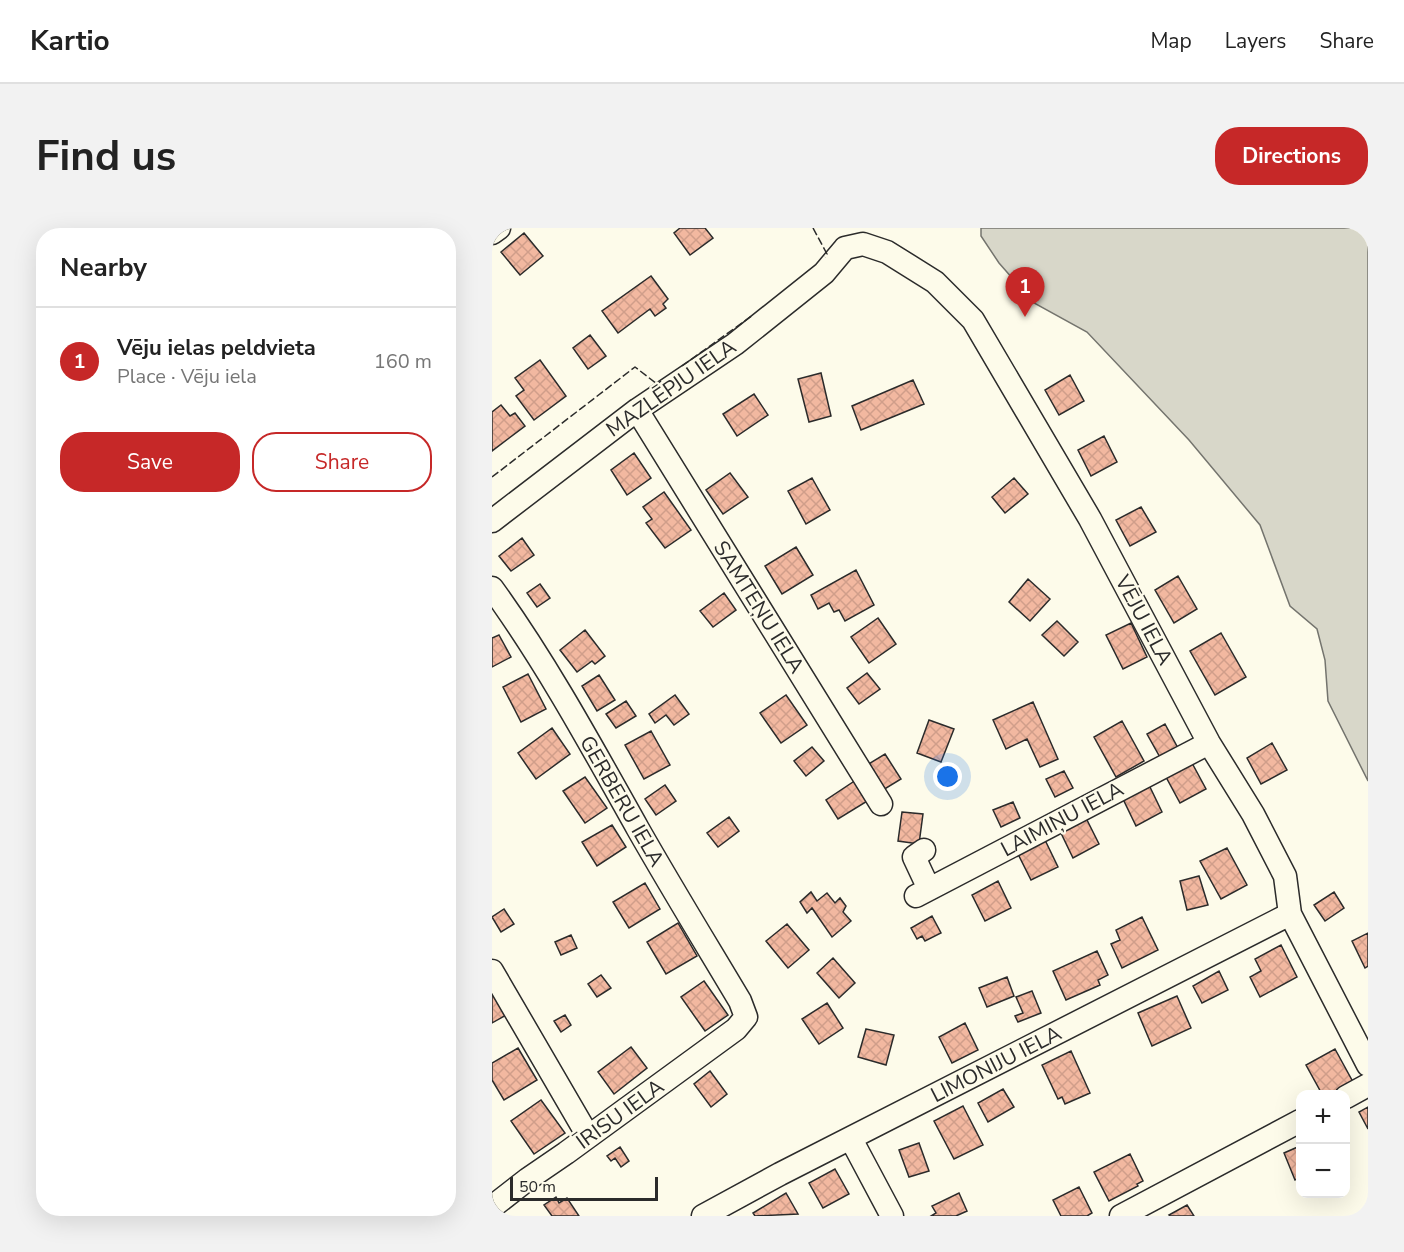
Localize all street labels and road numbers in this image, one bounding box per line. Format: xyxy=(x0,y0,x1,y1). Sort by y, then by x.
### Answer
street label: MAZLĒPJU IELA xyxy=(601,333,741,443)
street label: SAMTEŅU IELA xyxy=(707,535,811,679)
street label: VĒJU IELA xyxy=(1108,569,1179,670)
street label: GERBERU IELA xyxy=(573,731,671,871)
street label: LAIMIŅU IELA xyxy=(996,775,1128,863)
street label: LIMONIJU IELA xyxy=(926,1019,1066,1109)
street label: ĪRISU IELA xyxy=(570,1073,670,1156)

